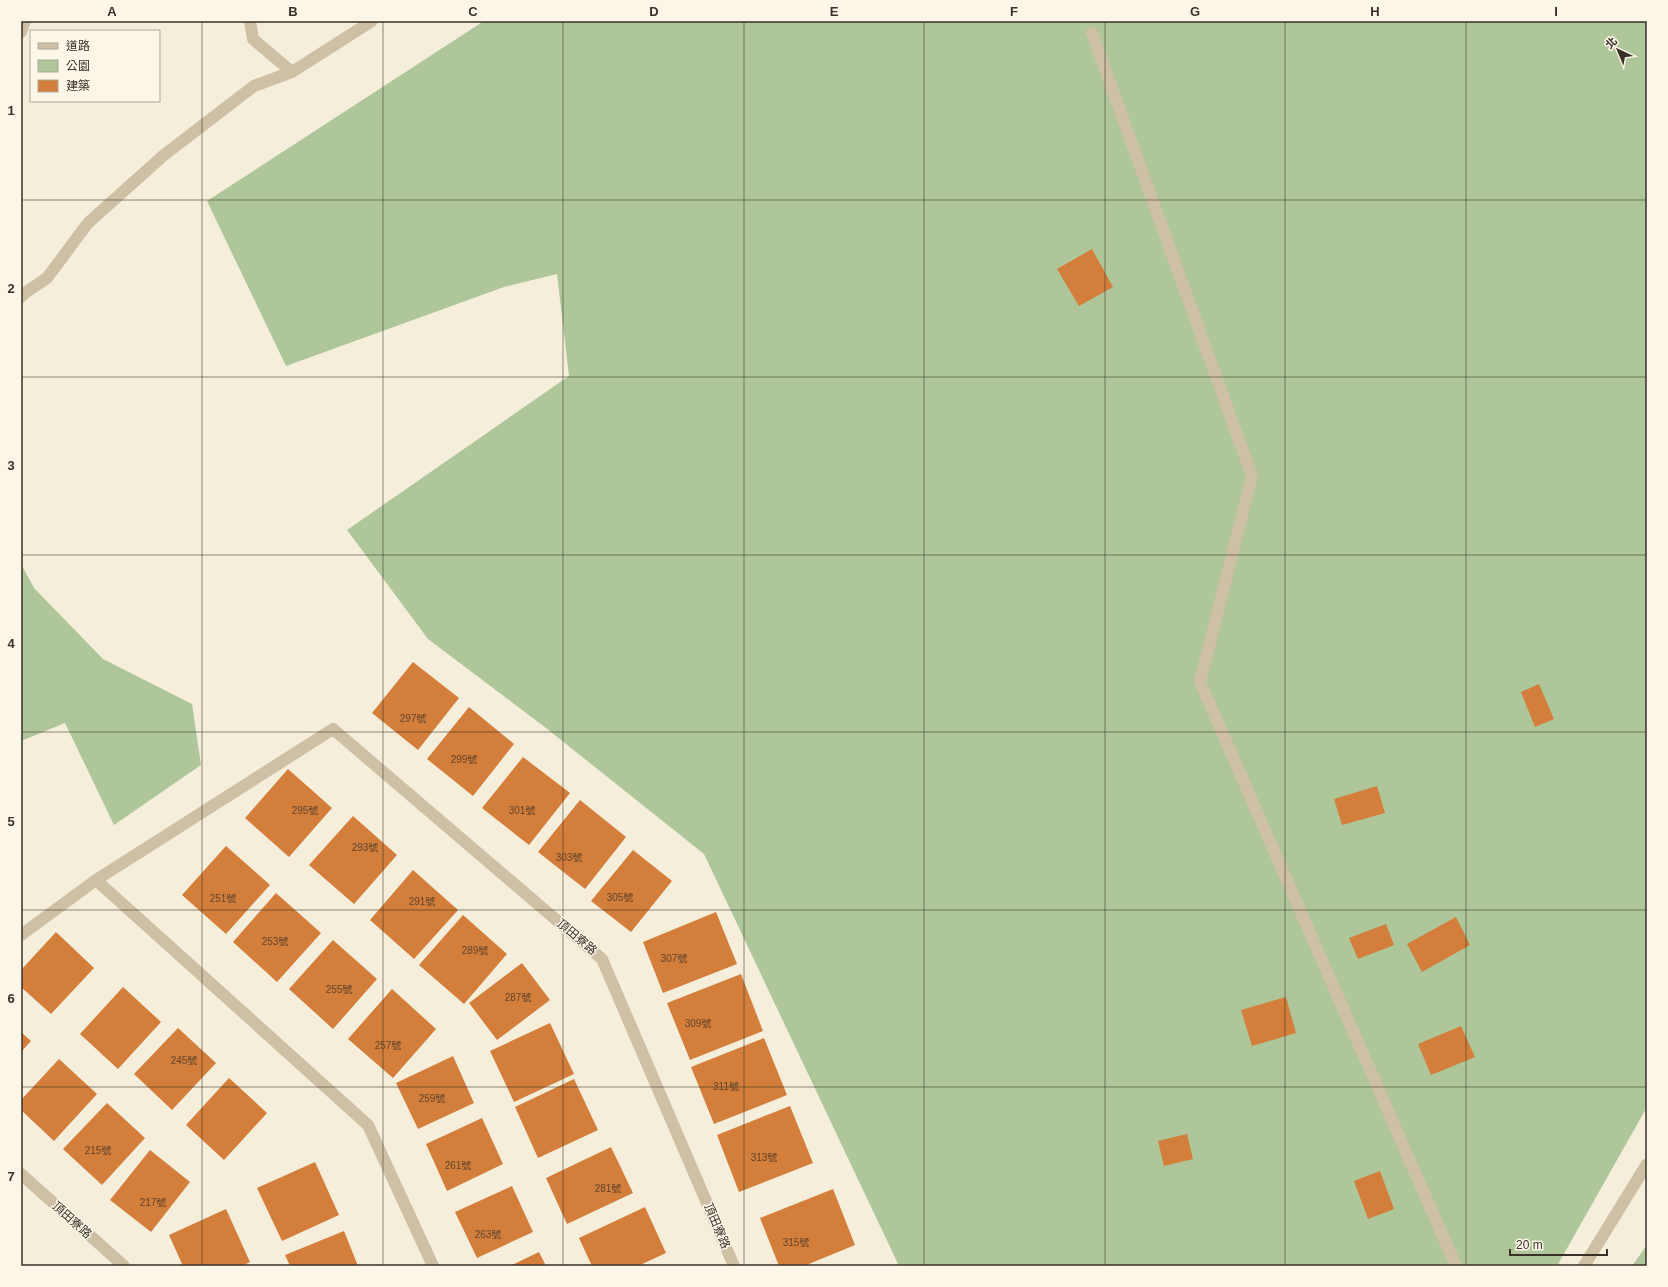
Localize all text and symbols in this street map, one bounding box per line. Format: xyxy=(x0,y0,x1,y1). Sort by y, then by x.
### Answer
text: A xyxy=(107,4,117,19)
text: B xyxy=(288,4,298,19)
text: C xyxy=(468,4,478,19)
text: D xyxy=(649,4,659,19)
text: E xyxy=(830,4,839,19)
text: F xyxy=(1010,4,1018,19)
text: G xyxy=(1190,4,1200,19)
text: H xyxy=(1370,4,1380,19)
text: I xyxy=(1554,4,1558,19)
legend xyxy=(30,30,160,102)
north arrow xyxy=(1598,30,1638,70)
text: 北 xyxy=(1603,35,1619,51)
text: 道路 xyxy=(66,39,90,53)
text: 公園 xyxy=(66,59,90,73)
text: 建築 xyxy=(66,79,90,93)
text: 1 xyxy=(7,103,15,118)
text: 2 xyxy=(7,281,15,296)
text: 3 xyxy=(7,458,15,473)
text: 4 xyxy=(7,636,15,651)
house number: 297號 xyxy=(400,713,426,724)
house number: 299號 xyxy=(451,754,477,765)
house number: 295號 xyxy=(292,805,318,816)
house number: 301號 xyxy=(509,805,535,816)
text: 5 xyxy=(7,814,15,829)
house number: 293號 xyxy=(352,842,378,853)
house number: 303號 xyxy=(556,852,582,863)
house number: 305號 xyxy=(607,892,633,903)
house number: 251號 xyxy=(210,893,236,904)
house number: 291號 xyxy=(409,896,435,907)
street label: 頂田寮路 xyxy=(554,916,600,958)
house number: 253號 xyxy=(262,936,288,947)
house number: 289號 xyxy=(462,945,488,956)
house number: 307號 xyxy=(661,953,687,964)
house number: 255號 xyxy=(326,984,352,995)
text: 6 xyxy=(7,991,15,1006)
house number: 287號 xyxy=(505,992,531,1003)
house number: 309號 xyxy=(685,1018,711,1029)
house number: 257號 xyxy=(375,1040,401,1051)
house number: 245號 xyxy=(171,1055,197,1066)
house number: 311號 xyxy=(713,1081,739,1092)
house number: 259號 xyxy=(419,1093,445,1104)
house number: 215號 xyxy=(85,1145,111,1156)
house number: 313號 xyxy=(751,1152,777,1163)
house number: 261號 xyxy=(445,1160,471,1171)
text: 7 xyxy=(7,1169,15,1184)
house number: 281號 xyxy=(595,1183,621,1194)
house number: 217號 xyxy=(140,1197,166,1208)
street label: 頂田寮路 xyxy=(49,1199,95,1241)
street label: 頂田寮路 xyxy=(701,1201,733,1251)
house number: 263號 xyxy=(475,1229,501,1240)
scale bar xyxy=(1510,1231,1607,1257)
house number: 315號 xyxy=(783,1237,809,1248)
text: 20 m xyxy=(1516,1238,1543,1252)

